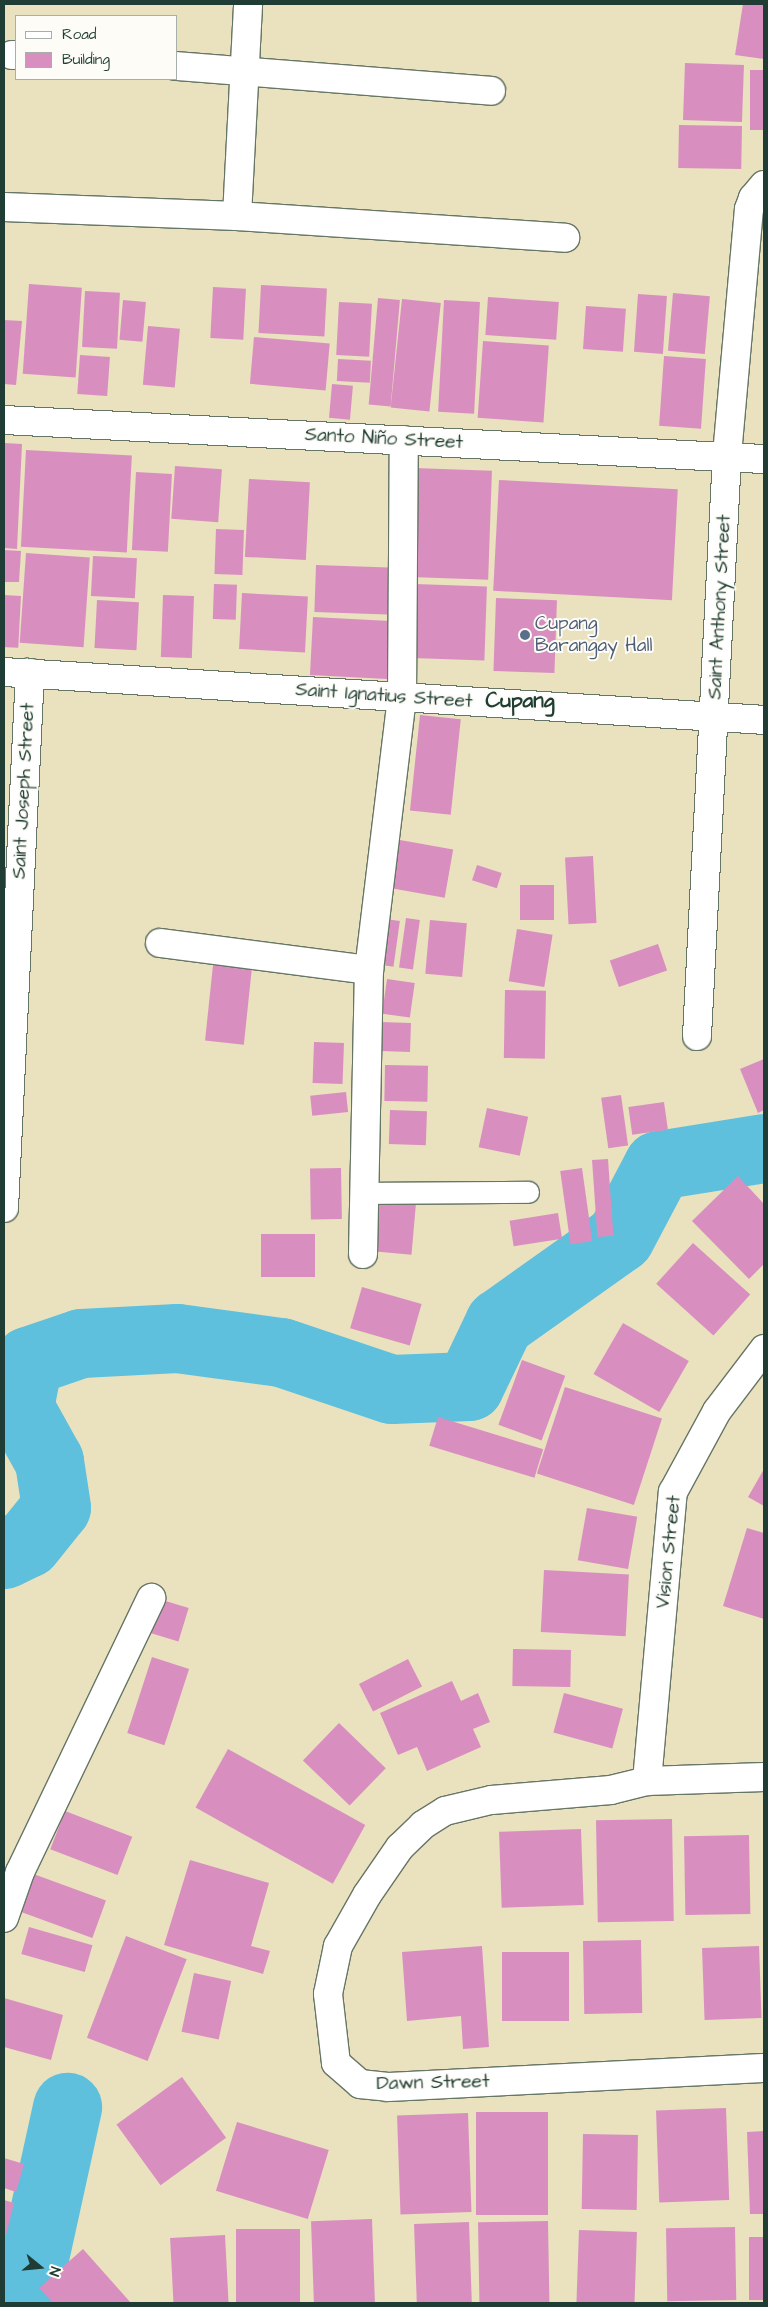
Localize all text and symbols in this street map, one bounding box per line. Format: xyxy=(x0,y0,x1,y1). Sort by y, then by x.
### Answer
legend xyxy=(15,15,178,80)
text: Road xyxy=(62,24,96,45)
text: Building xyxy=(62,49,110,70)
street label: Santo Niño Street xyxy=(304,423,464,455)
street label: Saint Anthony Street xyxy=(704,514,736,700)
place label: Cupang Barangay Hall xyxy=(535,613,652,657)
marker: Cupang Barangay Hall xyxy=(519,629,531,641)
street label: Saint Ignatius Street xyxy=(295,678,473,714)
district label: Cupang xyxy=(485,688,555,714)
street label: Saint Joseph Street xyxy=(8,702,40,880)
street label: Vision Street xyxy=(652,1494,686,1610)
street label: Dawn Street xyxy=(376,2071,490,2095)
north arrow xyxy=(15,2242,65,2292)
text: N xyxy=(43,2264,65,2279)

